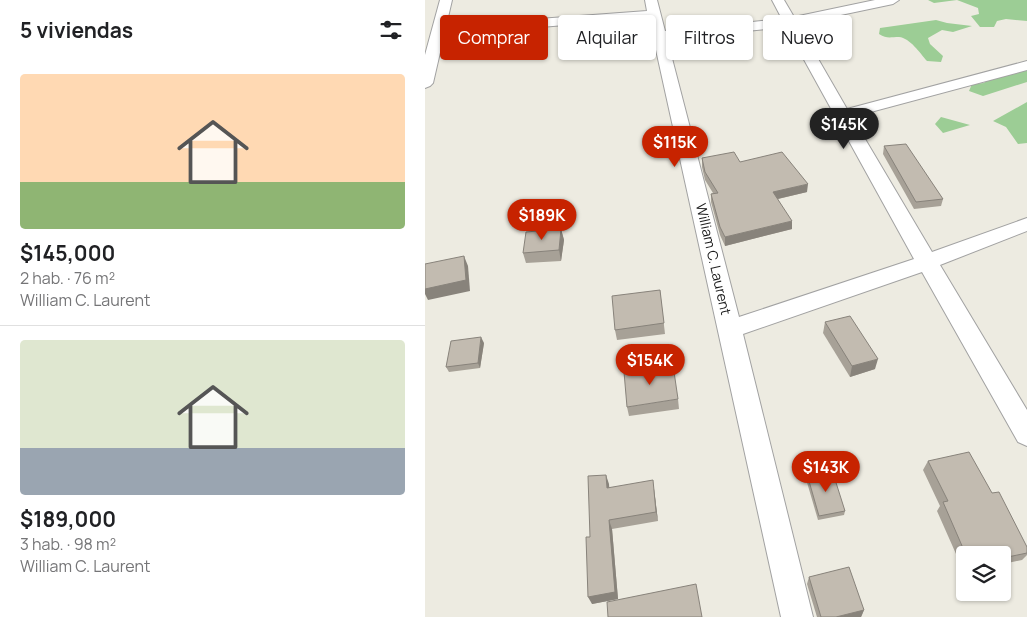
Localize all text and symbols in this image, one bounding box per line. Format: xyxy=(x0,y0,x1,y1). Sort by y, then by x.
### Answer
chip: Comprar xyxy=(440,15,548,60)
chip: Alquilar xyxy=(558,15,656,60)
chip: Filtros xyxy=(666,15,753,60)
chip: Nuevo xyxy=(763,15,852,60)
text: 5 viviendas xyxy=(20,16,133,44)
icon: filters xyxy=(377,16,405,44)
icon: home xyxy=(168,107,258,197)
pin: $145K xyxy=(809,108,879,150)
text: $145K xyxy=(821,113,867,135)
pin: $115K xyxy=(640,126,710,168)
text: $115K xyxy=(653,131,697,153)
pin: $189K xyxy=(507,198,577,241)
street label: William C. Laurent xyxy=(692,201,736,317)
text: $189K xyxy=(518,204,566,226)
text: $145,000 xyxy=(20,239,115,267)
text: 2 hab. · 76 m² xyxy=(20,267,115,289)
text: William C. Laurent xyxy=(20,289,150,311)
pin: $154K xyxy=(615,344,685,386)
text: $154K xyxy=(627,349,673,371)
icon: home xyxy=(168,372,258,462)
pin: $143K xyxy=(791,450,861,493)
text: $143K xyxy=(803,456,849,478)
text: $189,000 xyxy=(20,505,116,533)
text: 3 hab. · 98 m² xyxy=(20,533,116,555)
map controls xyxy=(956,546,1011,601)
button: layers xyxy=(956,546,1011,601)
text: William C. Laurent xyxy=(20,555,150,577)

